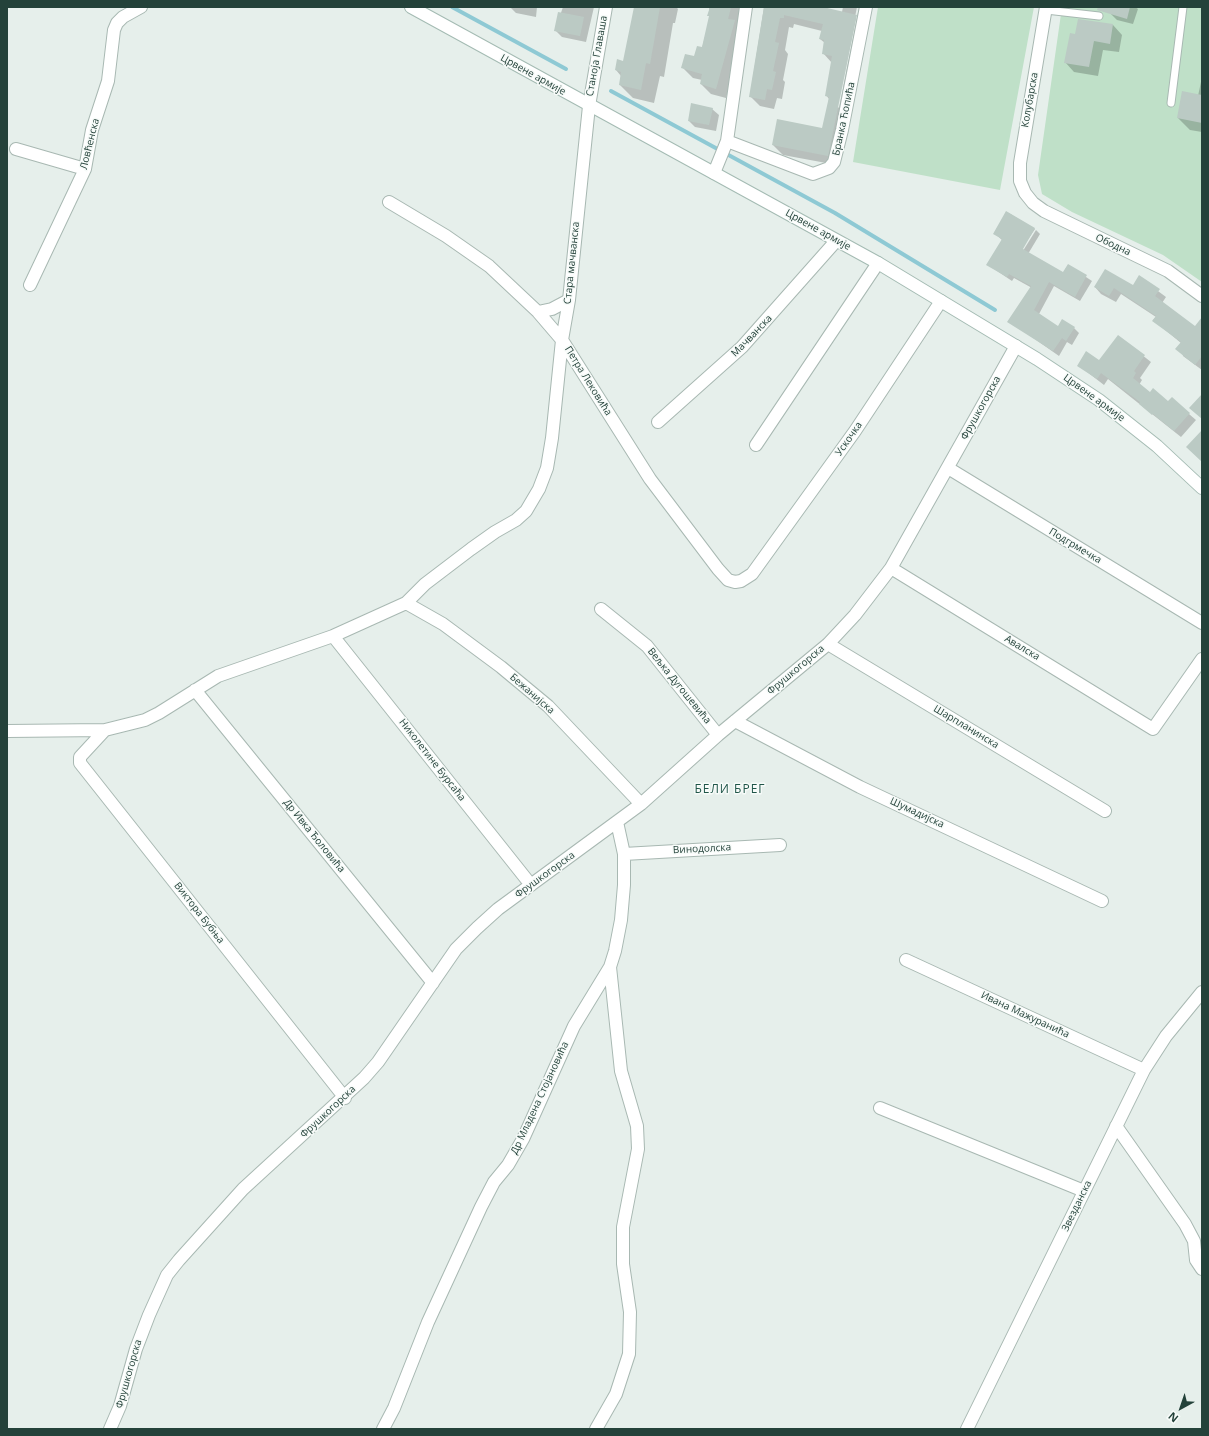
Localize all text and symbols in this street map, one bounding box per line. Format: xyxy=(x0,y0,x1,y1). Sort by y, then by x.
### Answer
street label: Станоја Главаша xyxy=(584,15,610,97)
street label: Црвене армије xyxy=(498,52,568,98)
street label: Колубарска xyxy=(1019,71,1041,129)
street label: Бранка Ћопића xyxy=(830,81,858,157)
street label: Ловћенска xyxy=(78,117,102,171)
street label: Црвене армије xyxy=(783,207,853,253)
street label: Стара мачванска xyxy=(562,221,582,305)
street label: Ободна xyxy=(1094,232,1132,258)
street label: Мачванска xyxy=(729,312,775,360)
street label: Петра Лековића xyxy=(562,344,614,418)
street label: Црвене армије xyxy=(1061,372,1127,424)
street label: Фрушкогорска xyxy=(959,374,1003,442)
street label: Ускочка xyxy=(833,420,865,458)
street label: Подгрмечка xyxy=(1047,526,1103,566)
street label: Авалска xyxy=(1002,633,1042,663)
street label: Фрушкогорска xyxy=(765,643,827,697)
street label: Вељка Дугошевића xyxy=(645,646,713,726)
street label: Бежанијска xyxy=(507,671,557,717)
street label: Шарпланинска xyxy=(931,703,1001,751)
street label: Николетине Бурсаћа xyxy=(396,716,468,804)
district label: БЕЛИ БРЕГ xyxy=(694,783,766,797)
street label: Шумадијска xyxy=(888,795,946,831)
street label: Др Ивка Ђоловића xyxy=(281,797,347,875)
street label: Винодолска xyxy=(673,841,731,857)
street label: Фрушкогорска xyxy=(513,849,577,901)
street label: Виктора Бубња xyxy=(171,880,227,946)
street label: Ивана Мажуранића xyxy=(979,989,1071,1041)
street label: Др Младена Стојановића xyxy=(509,1040,571,1156)
street label: Фрушкогорска xyxy=(298,1083,358,1141)
street label: Звезданска xyxy=(1060,1179,1094,1233)
street label: Фрушкогорска xyxy=(113,1338,145,1410)
north arrow xyxy=(1161,1388,1201,1428)
text: N xyxy=(1165,1409,1181,1426)

